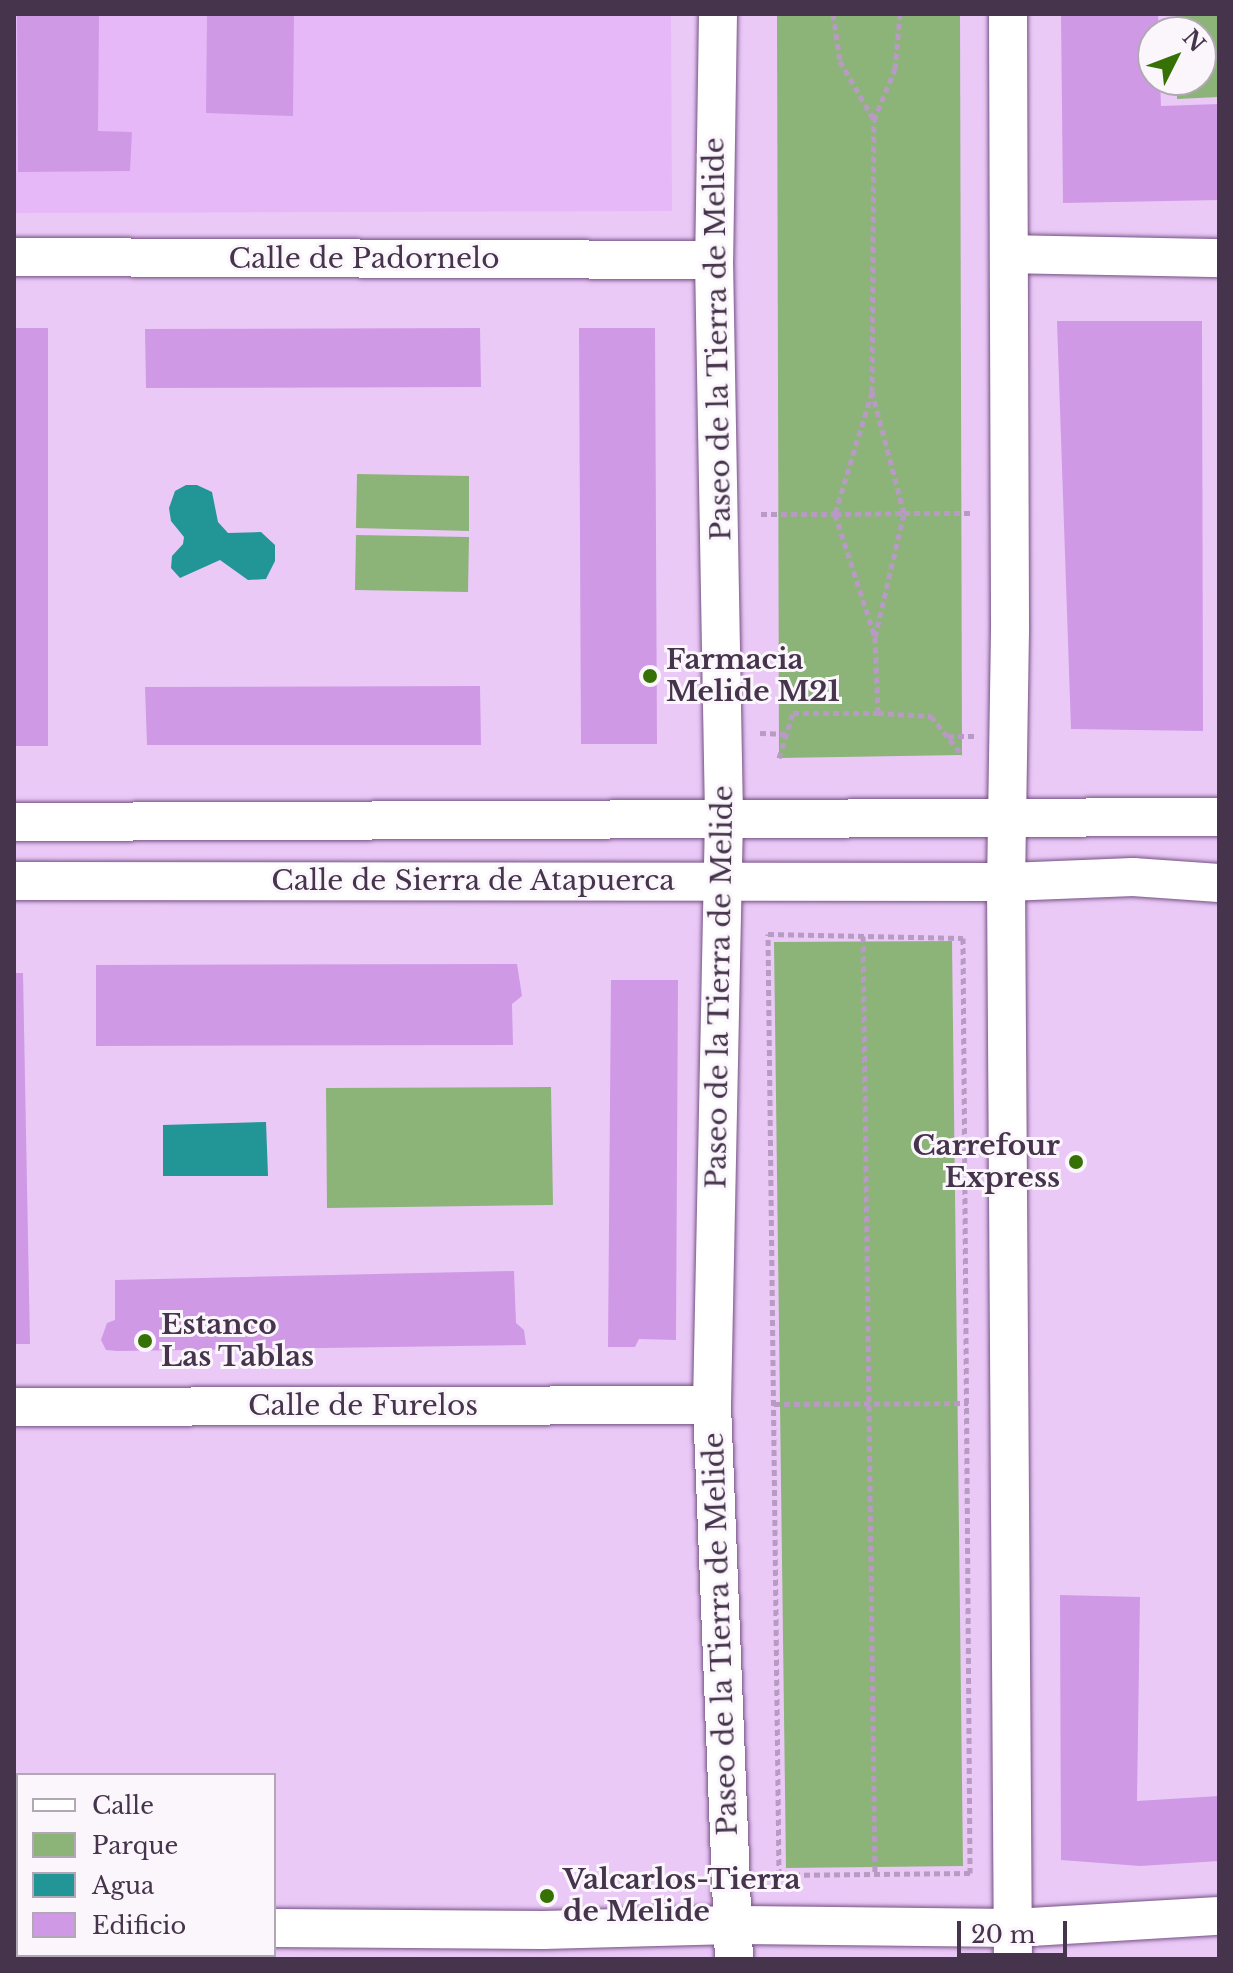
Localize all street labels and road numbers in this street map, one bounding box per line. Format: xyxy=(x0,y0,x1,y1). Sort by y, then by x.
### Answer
street label: Paseo de la Tierra de Melide xyxy=(698,136,738,542)
street label: Calle de Padornelo xyxy=(229,242,499,276)
street label: Paseo de la Tierra de Melide xyxy=(700,784,740,1190)
street label: Calle de Sierra de Atapuerca xyxy=(270,864,676,898)
street label: Calle de Furelos xyxy=(248,1389,478,1423)
street label: Paseo de la Tierra de Melide xyxy=(697,1431,745,1837)

